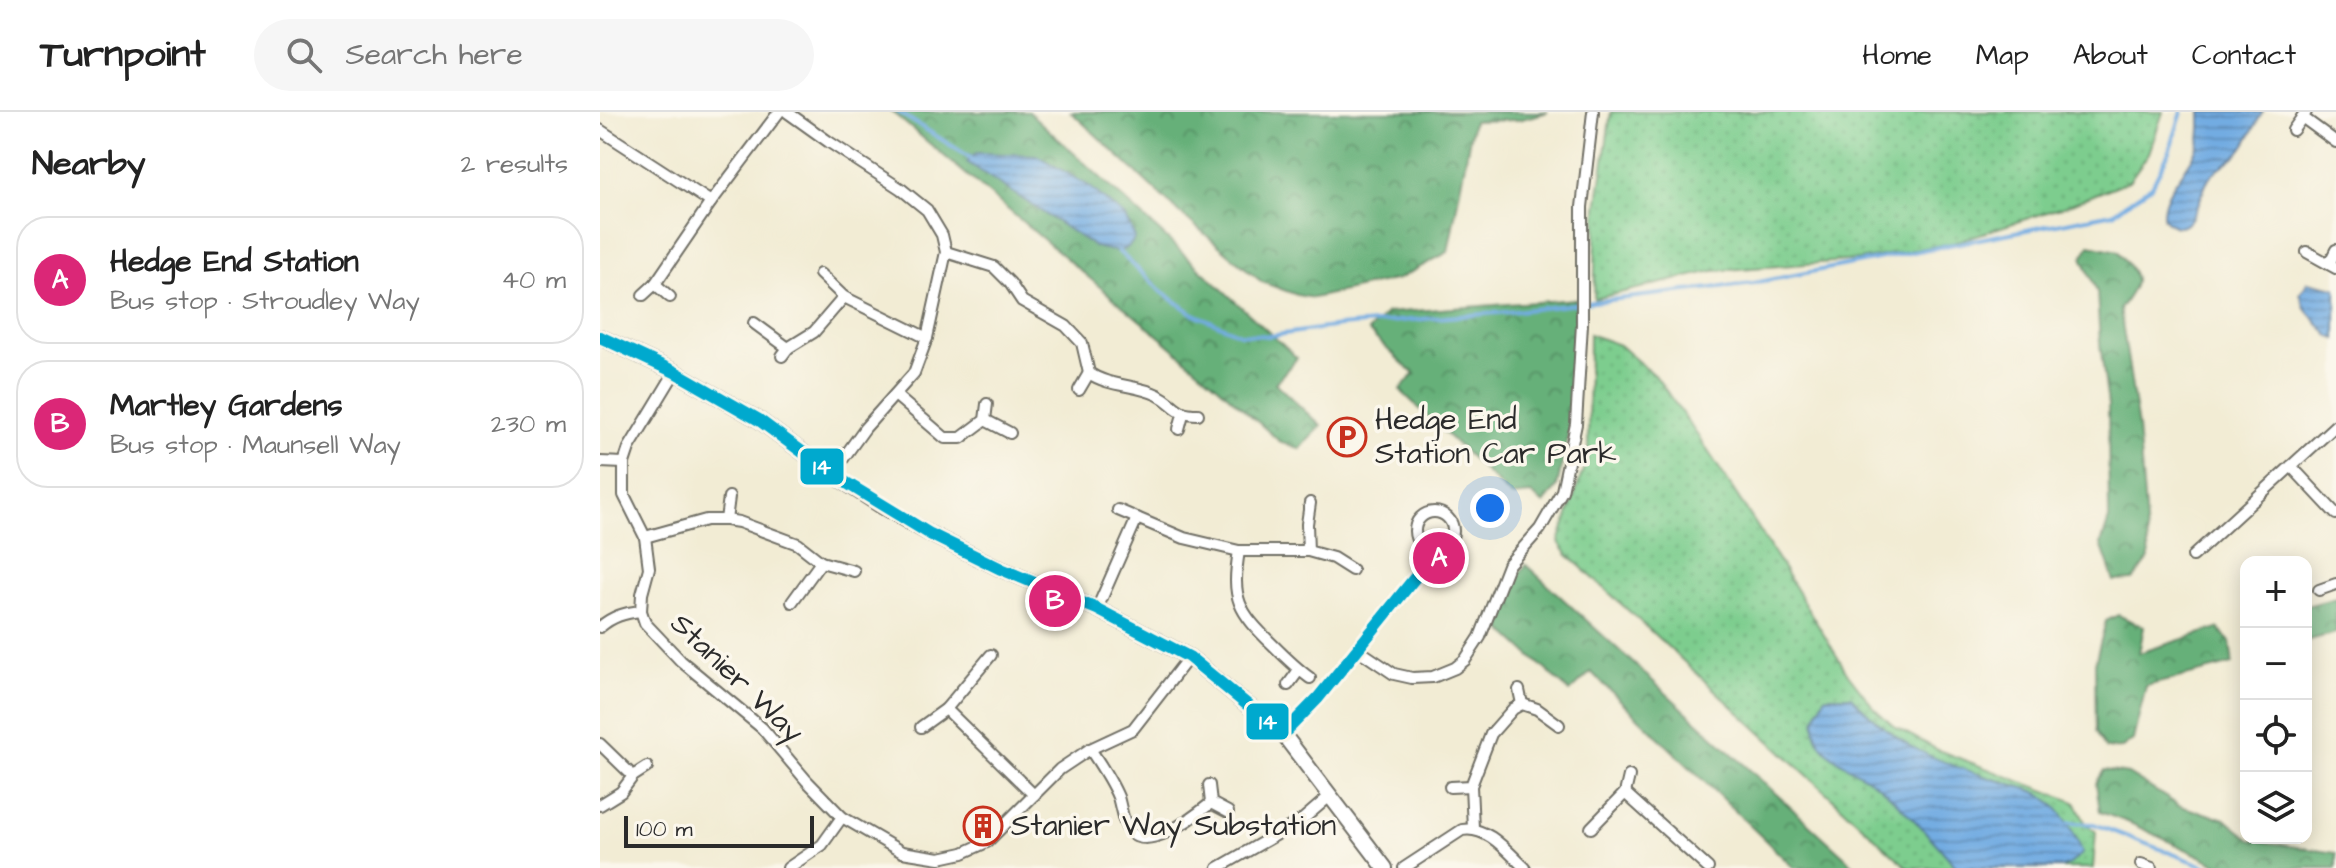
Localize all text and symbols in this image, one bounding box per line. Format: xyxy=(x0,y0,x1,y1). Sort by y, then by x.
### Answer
search box xyxy=(254,19,814,91)
text: Turnpoint xyxy=(40,29,206,81)
icon: search xyxy=(282,33,326,77)
text: Search here xyxy=(346,34,523,76)
text: Home xyxy=(1862,36,1932,75)
text: Map xyxy=(1976,36,2029,75)
text: About xyxy=(2073,36,2148,75)
text: Contact xyxy=(2192,36,2296,75)
text: Nearby xyxy=(32,140,146,188)
text: 2 results xyxy=(460,146,568,182)
text: Hedge End Station xyxy=(110,241,359,283)
text: A xyxy=(52,262,68,298)
text: 40 m xyxy=(501,262,566,298)
text: Bus stop · Stroudley Way xyxy=(110,283,420,319)
text: Martley Gardens xyxy=(110,385,342,427)
place label: Hedge End Station Car Park xyxy=(1375,399,1617,475)
text: B xyxy=(51,406,69,442)
text: 230 m xyxy=(491,406,566,442)
parking icon: Hedge End Station Car Park xyxy=(1326,416,1368,458)
text: Bus stop · Maunsell Way xyxy=(110,427,401,463)
line badge: 14 xyxy=(799,447,845,486)
text: 14 xyxy=(813,452,832,483)
your location xyxy=(1470,488,1510,528)
pin: A xyxy=(1413,528,1465,588)
map controls xyxy=(2240,556,2312,844)
button: + xyxy=(2240,556,2312,628)
pin: B xyxy=(1029,571,1081,631)
street label: Stanier Way xyxy=(660,604,813,753)
button: − xyxy=(2240,628,2312,700)
button: locate xyxy=(2240,700,2312,772)
line badge: 14 xyxy=(1245,702,1290,741)
text: 14 xyxy=(1259,707,1278,738)
button: layers xyxy=(2240,772,2312,844)
building icon: Stanier Way Substation xyxy=(962,805,1004,847)
place label: Stanier Way Substation xyxy=(1011,805,1336,848)
scale bar xyxy=(624,812,814,848)
text: 100 m xyxy=(636,814,693,845)

